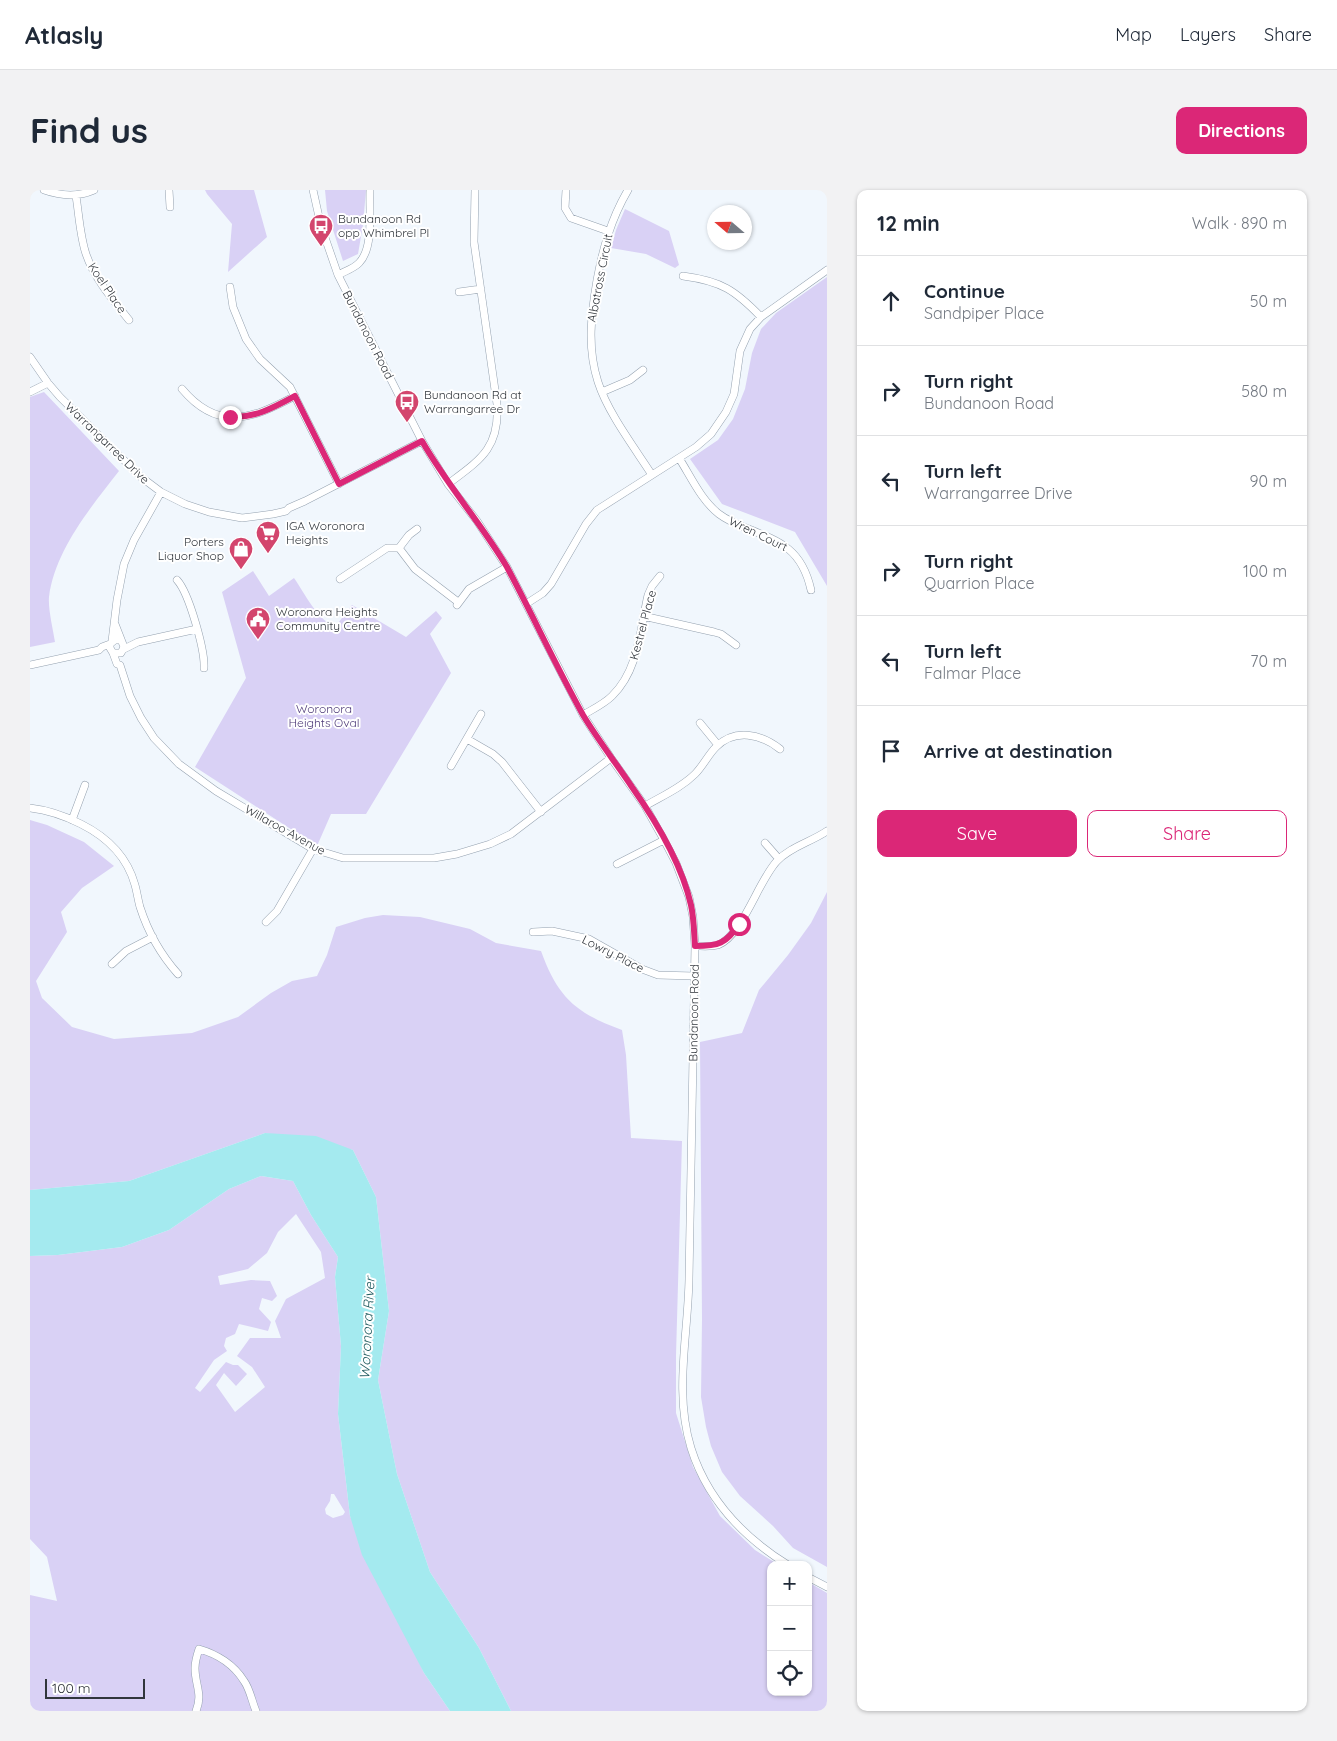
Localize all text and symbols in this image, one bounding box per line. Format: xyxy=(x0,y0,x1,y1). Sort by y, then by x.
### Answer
text: Atlasly xyxy=(25,20,103,50)
text: Map xyxy=(1115,23,1152,46)
text: Layers xyxy=(1180,23,1236,46)
text: Share xyxy=(1264,23,1312,46)
button: Directions xyxy=(1176,107,1307,154)
text: Find us xyxy=(30,108,148,152)
north arrow xyxy=(707,205,752,250)
text: 12 min xyxy=(877,210,940,236)
place label: Bundanoon Rd opp Whimbrel Pl xyxy=(338,211,429,240)
bus stop icon: Bundanoon Rd opp Whimbrel Pl xyxy=(308,213,334,247)
text: Walk · 890 m xyxy=(1192,213,1287,233)
street label: Albatross Circuit xyxy=(584,232,615,323)
street label: Koel Place xyxy=(85,259,130,316)
text: Continue xyxy=(924,279,1005,303)
icon: ahead xyxy=(877,287,905,315)
street label: Bundanoon Road xyxy=(340,288,397,382)
text: 50 m xyxy=(1250,291,1287,311)
text: Sandpiper Place xyxy=(924,303,1044,323)
text: Turn right xyxy=(924,369,1013,393)
icon: right xyxy=(877,377,905,405)
text: 580 m xyxy=(1241,381,1287,401)
place label: Bundanoon Rd at Warrangarree Dr xyxy=(424,387,522,416)
bus stop icon: Bundanoon Rd at Warrangarree Dr xyxy=(394,389,420,423)
text: Bundanoon Road xyxy=(924,393,1054,413)
street label: Warrangarree Drive xyxy=(62,399,153,487)
route end xyxy=(219,406,242,429)
text: Turn left xyxy=(924,459,1002,483)
icon: left xyxy=(877,467,905,495)
text: 90 m xyxy=(1250,471,1287,491)
text: Warrangarree Drive xyxy=(924,483,1073,503)
street label: Wren Court xyxy=(726,513,790,554)
place label: IGA Woronora Heights xyxy=(286,518,365,547)
supermarket icon: IGA Woronora Heights xyxy=(255,520,281,554)
place label: Porters Liquor Shop xyxy=(158,534,224,563)
shop icon: Porters Liquor Shop xyxy=(228,536,254,570)
text: Turn right xyxy=(924,549,1013,573)
icon: right xyxy=(877,557,905,585)
text: 100 m xyxy=(1243,561,1287,581)
text: Quarrion Place xyxy=(924,573,1034,593)
street label: Kestrel Place xyxy=(626,588,659,661)
place label: Woronora Heights Community Centre xyxy=(276,604,380,633)
public building icon: Woronora Heights Community Centre xyxy=(245,606,271,640)
text: Turn left xyxy=(924,639,1002,663)
icon: left xyxy=(877,647,905,675)
text: 70 m xyxy=(1250,651,1287,671)
text: Falmar Place xyxy=(924,663,1021,683)
park label: Woronora Heights Oval xyxy=(288,701,360,730)
icon: arrive xyxy=(877,737,905,765)
text: Arrive at destination xyxy=(924,739,1113,763)
street label: Willaroo Avenue xyxy=(242,801,328,858)
button: Save xyxy=(877,810,1077,857)
button: Share xyxy=(1087,810,1287,857)
route start xyxy=(728,913,751,936)
street label: Lowry Place xyxy=(580,932,647,976)
street label: Bundanoon Road xyxy=(685,964,702,1062)
water label: Woronora River xyxy=(355,1275,379,1380)
map controls xyxy=(767,1561,812,1696)
button: + xyxy=(767,1561,812,1606)
button: − xyxy=(767,1606,812,1651)
button: locate xyxy=(767,1651,812,1696)
scale bar xyxy=(45,1676,145,1699)
text: 100 m xyxy=(52,1679,90,1697)

